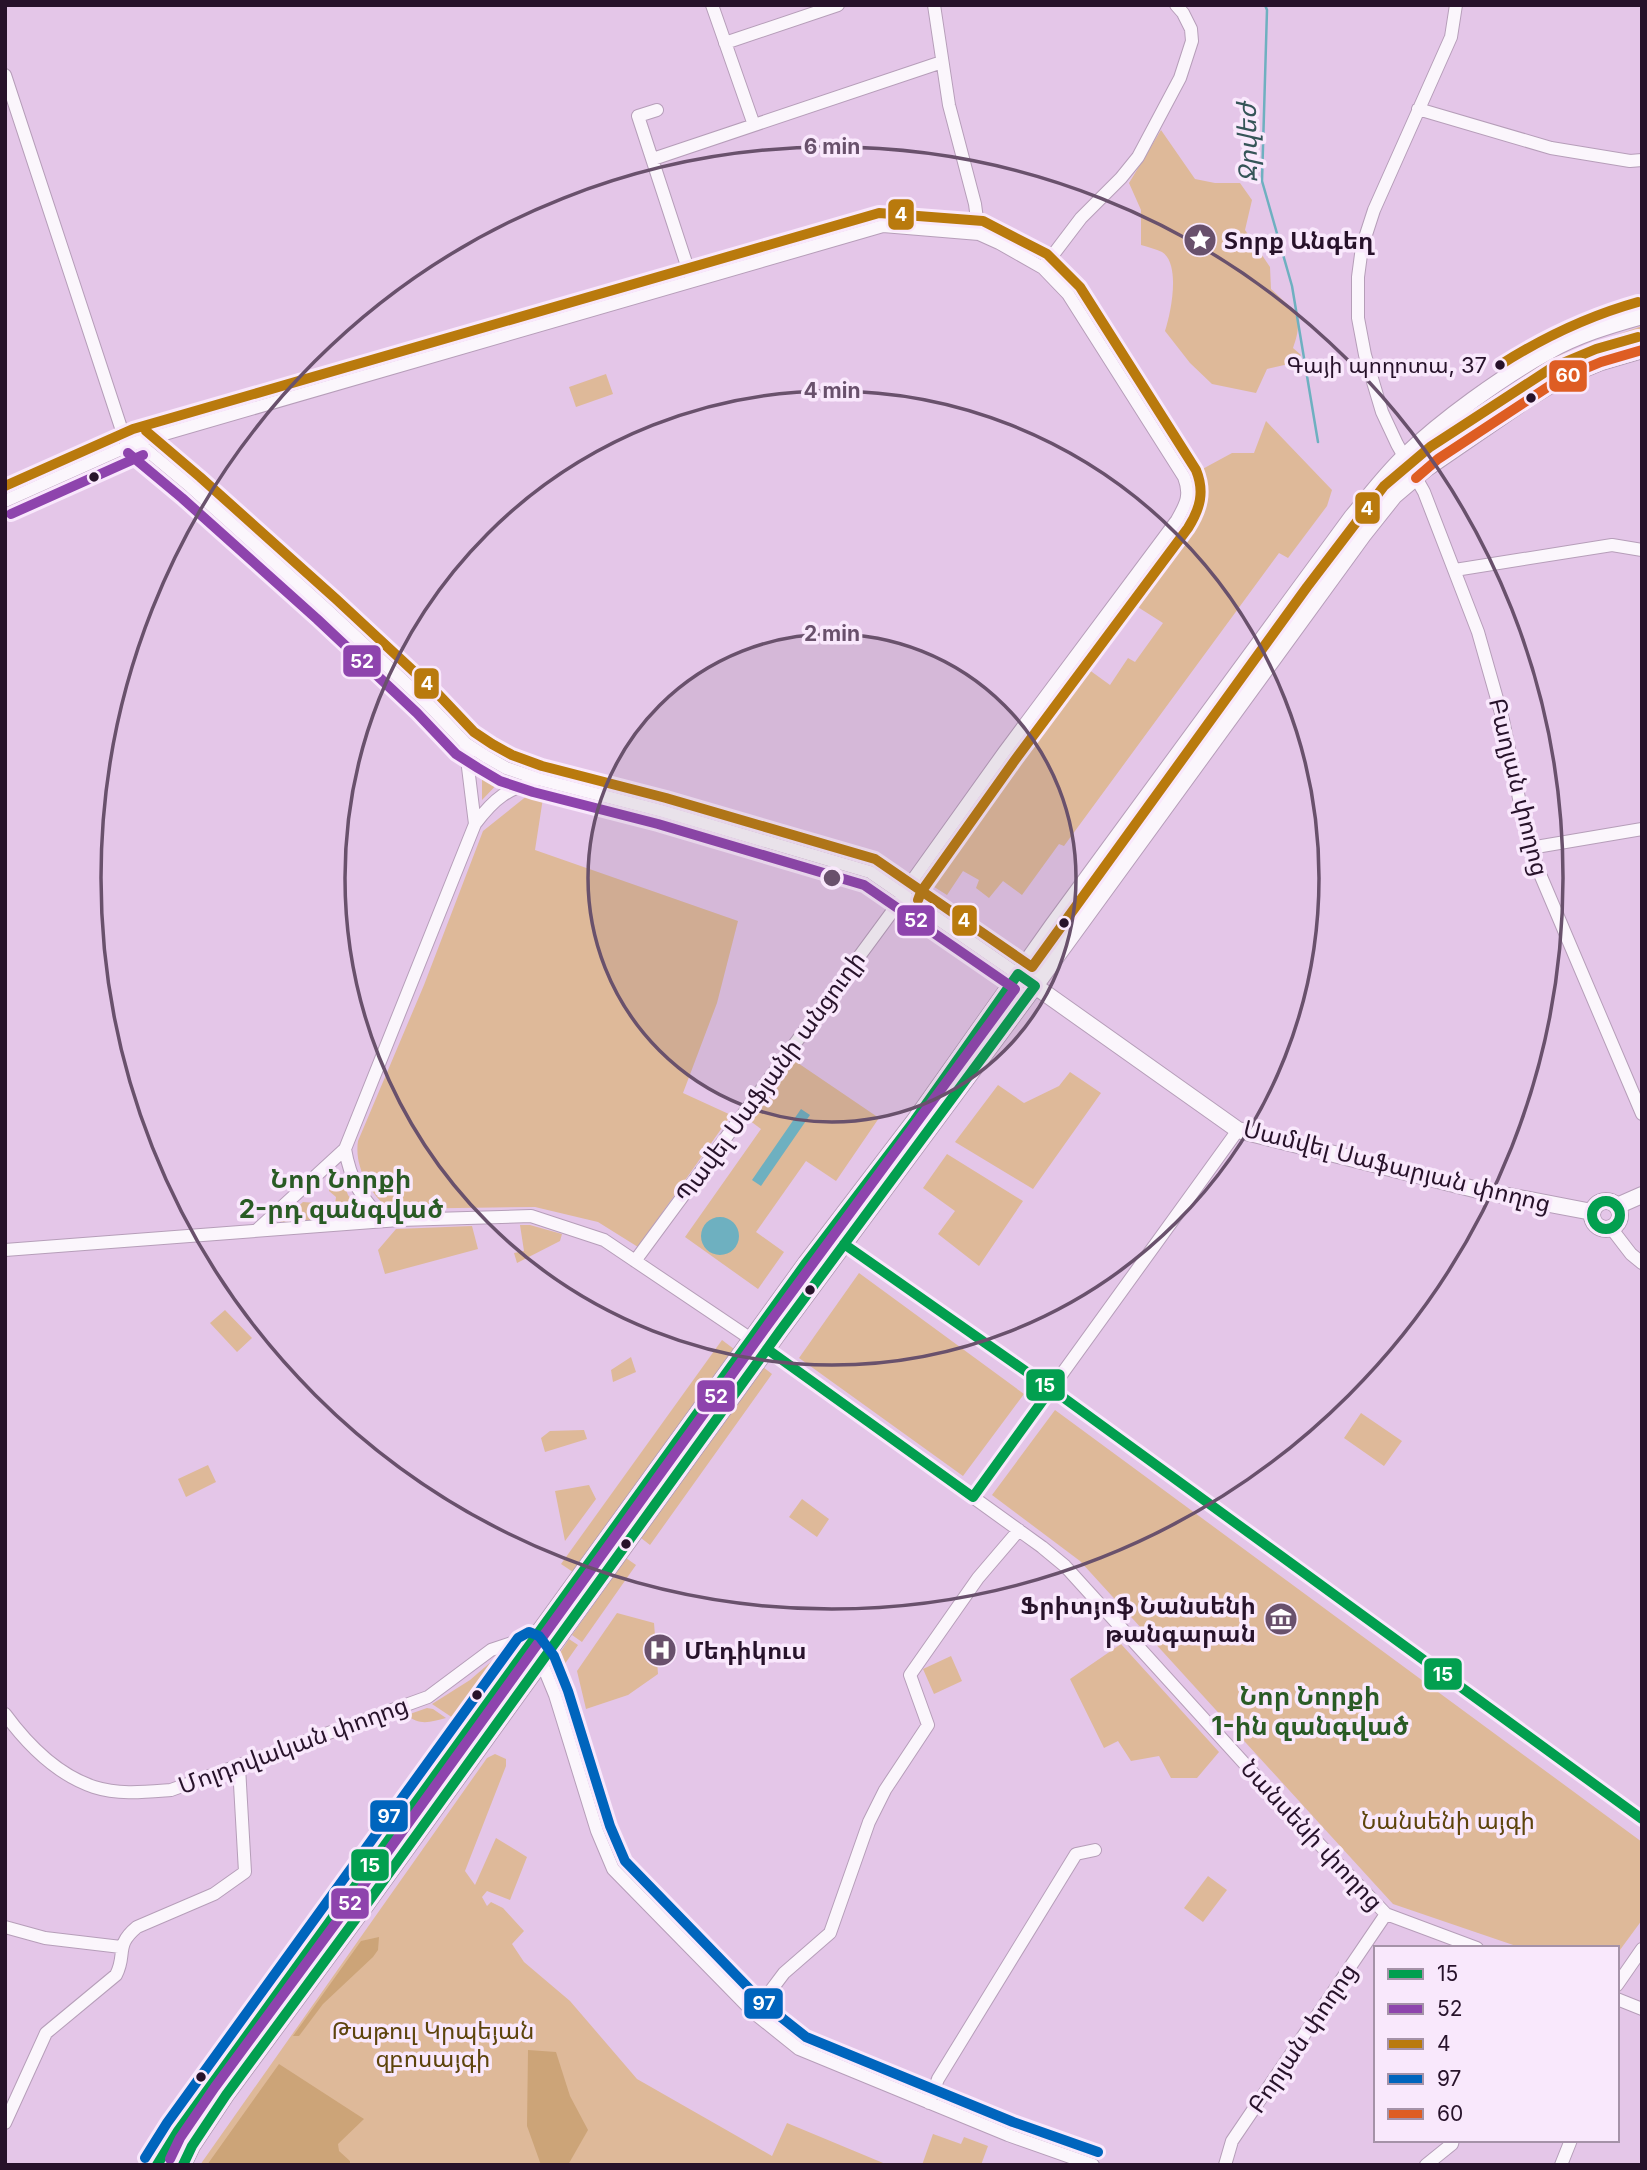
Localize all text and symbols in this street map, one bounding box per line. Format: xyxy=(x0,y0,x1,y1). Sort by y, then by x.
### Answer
water label: Ջրվեժ xyxy=(1231,100,1264,183)
text: 6 min xyxy=(804,134,860,159)
line badge: 4 xyxy=(887,198,915,231)
text: 4 xyxy=(895,203,907,226)
place icon: Տորք Անգեղ xyxy=(1181,221,1219,259)
place label: Տորք Անգեղ xyxy=(1224,226,1375,255)
place label: Գայի պողոտա, 37 xyxy=(1287,352,1487,378)
marker: Գայի պողոտա, 37 xyxy=(1493,358,1507,372)
line badge: 60 xyxy=(1548,359,1588,393)
text: 60 xyxy=(1555,364,1581,387)
text: 4 min xyxy=(803,378,861,403)
unlabelled marker xyxy=(1524,391,1538,405)
unlabelled marker xyxy=(87,470,101,484)
line badge: 4 xyxy=(1354,491,1381,525)
text: 4 xyxy=(1361,497,1373,520)
text: 2 min xyxy=(804,621,860,646)
line badge: 52 xyxy=(342,644,382,678)
text: 52 xyxy=(350,650,374,673)
line badge: 4 xyxy=(413,667,440,700)
text: 4 xyxy=(421,672,433,695)
street label: Բաղյան փողոց xyxy=(1483,695,1555,879)
centre of rings xyxy=(820,866,844,890)
line badge: 52 xyxy=(896,904,936,937)
line badge: 4 xyxy=(951,904,978,937)
text: 52 xyxy=(904,909,928,932)
text: 4 xyxy=(958,909,970,932)
unlabelled marker xyxy=(1057,916,1071,930)
street label: Պավել Սաֆյանի անցուղի xyxy=(669,946,871,1208)
street label: Սամվել Սաֆարյան փողոց xyxy=(1240,1114,1554,1218)
district label: Նոր Նորքի 2-րդ զանգված xyxy=(239,1163,443,1224)
unlabelled marker xyxy=(803,1283,817,1297)
line badge: 15 xyxy=(1025,1368,1066,1402)
text: 15 xyxy=(1035,1374,1055,1397)
line badge: 52 xyxy=(696,1379,736,1413)
text: 52 xyxy=(704,1385,728,1408)
unlabelled marker xyxy=(619,1537,633,1551)
place label: Ֆրիտյոֆ Նանսենի թանգարան xyxy=(1021,1591,1256,1648)
museum icon: Ֆրիտյոֆ Նանսենի թանգարան xyxy=(1262,1600,1300,1638)
hospital icon: Մեդիկուս xyxy=(641,1631,679,1669)
place label: Մեդիկուս xyxy=(684,1636,807,1665)
line badge: 15 xyxy=(1423,1657,1463,1691)
text: 15 xyxy=(1433,1663,1453,1686)
district label: Նոր Նորքի 1-ին զանգված xyxy=(1211,1680,1409,1741)
unlabelled marker xyxy=(470,1688,484,1702)
street label: Մոլդովական փողոց xyxy=(174,1690,412,1800)
street label: Նանսենի փողոց xyxy=(1235,1754,1389,1916)
line badge: 97 xyxy=(369,1799,409,1833)
text: 97 xyxy=(377,1805,401,1828)
park label: Նանսենի այգի xyxy=(1361,1806,1535,1835)
line badge: 15 xyxy=(350,1848,390,1882)
text: 15 xyxy=(360,1854,380,1877)
line badge: 52 xyxy=(330,1887,370,1920)
text: 52 xyxy=(338,1892,362,1915)
legend xyxy=(1374,1946,1619,2142)
street label: Բորյան փողոց xyxy=(1241,1958,1363,2118)
text: 15 xyxy=(1437,1961,1458,1986)
line badge: 97 xyxy=(743,1987,784,2020)
text: 97 xyxy=(752,1992,776,2015)
text: 52 xyxy=(1437,1996,1463,2021)
park label: Թաթուլ Կրպեյան զբոսայգի xyxy=(332,2016,534,2073)
text: 4 xyxy=(1437,2031,1451,2056)
text: 97 xyxy=(1437,2066,1462,2091)
unlabelled marker xyxy=(194,2070,208,2084)
text: 60 xyxy=(1437,2101,1463,2126)

